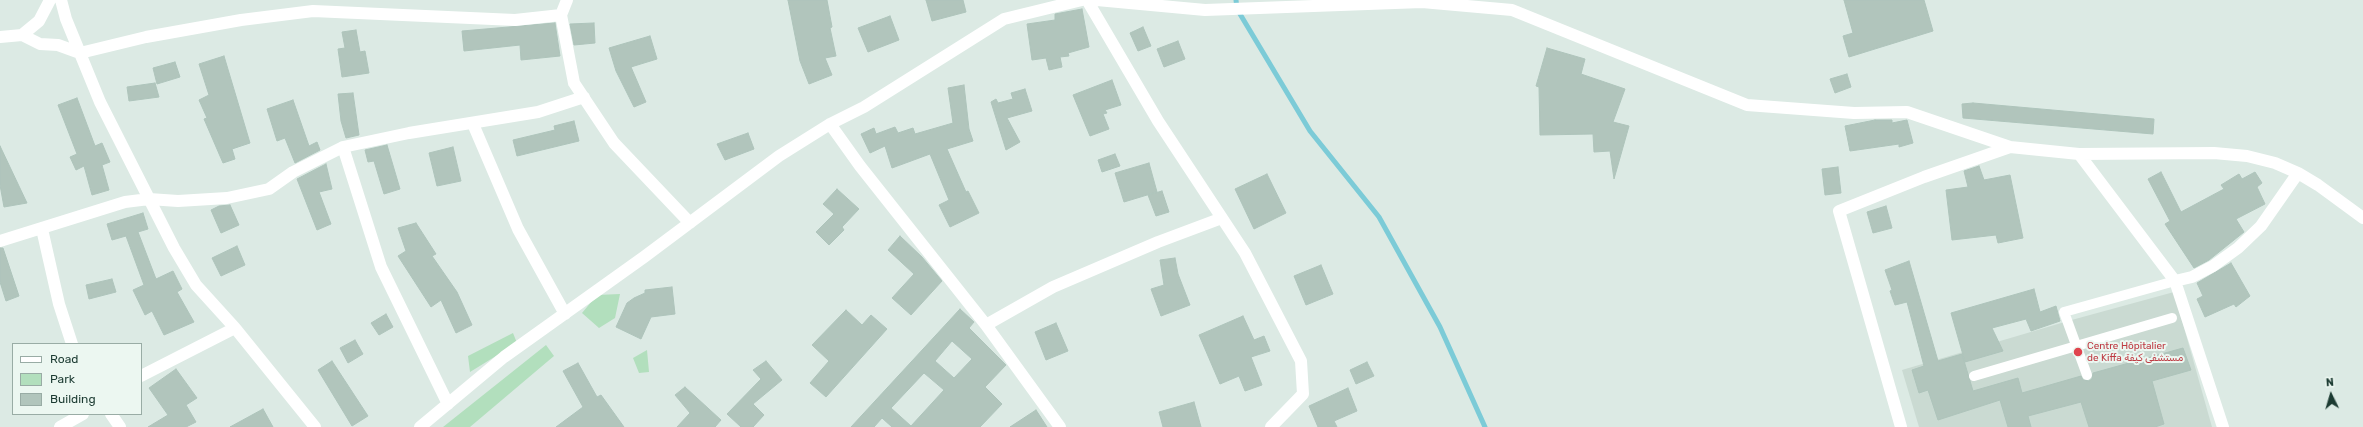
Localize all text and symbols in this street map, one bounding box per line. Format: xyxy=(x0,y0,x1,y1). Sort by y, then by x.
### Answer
place label: Centre Hôpitalier de Kiffa مستشفى كيفة xyxy=(2087,340,2183,364)
legend xyxy=(12,343,142,415)
marker: Centre Hôpitalier de Kiffa مستشفى كيفة xyxy=(2072,346,2084,358)
text: Road xyxy=(50,352,78,366)
text: Park xyxy=(50,372,75,386)
north arrow xyxy=(2311,375,2351,415)
text: N xyxy=(2325,376,2334,389)
text: Building xyxy=(50,392,96,406)

